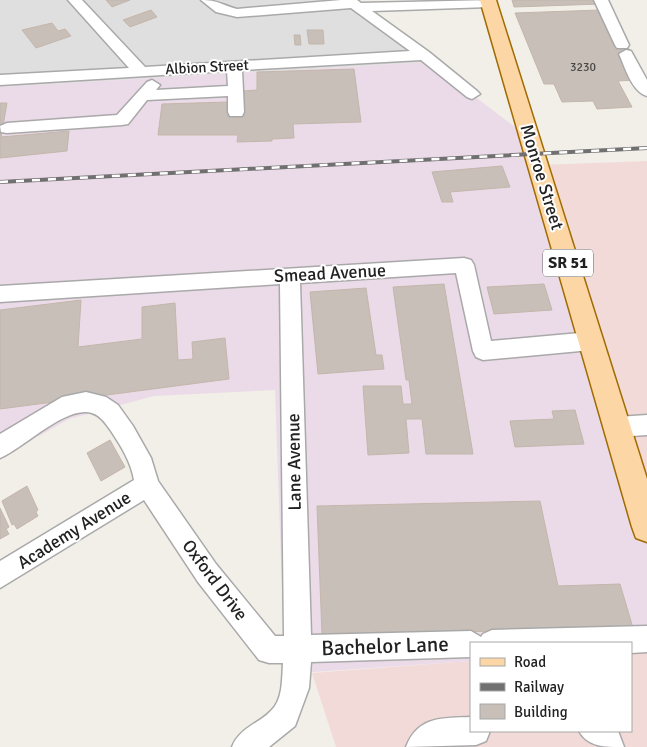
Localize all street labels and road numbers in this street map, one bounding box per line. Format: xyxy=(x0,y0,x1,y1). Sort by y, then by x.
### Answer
street label: Albion Street xyxy=(165,56,249,78)
street label: Monroe Street xyxy=(516,122,568,232)
road number: SR 51 xyxy=(543,250,593,276)
street label: Smead Avenue xyxy=(273,259,387,287)
street label: Lane Avenue xyxy=(282,413,306,511)
street label: Academy Avenue xyxy=(13,486,135,574)
street label: Oxford Drive xyxy=(177,535,253,625)
street label: Bachelor Lane xyxy=(321,631,449,661)

